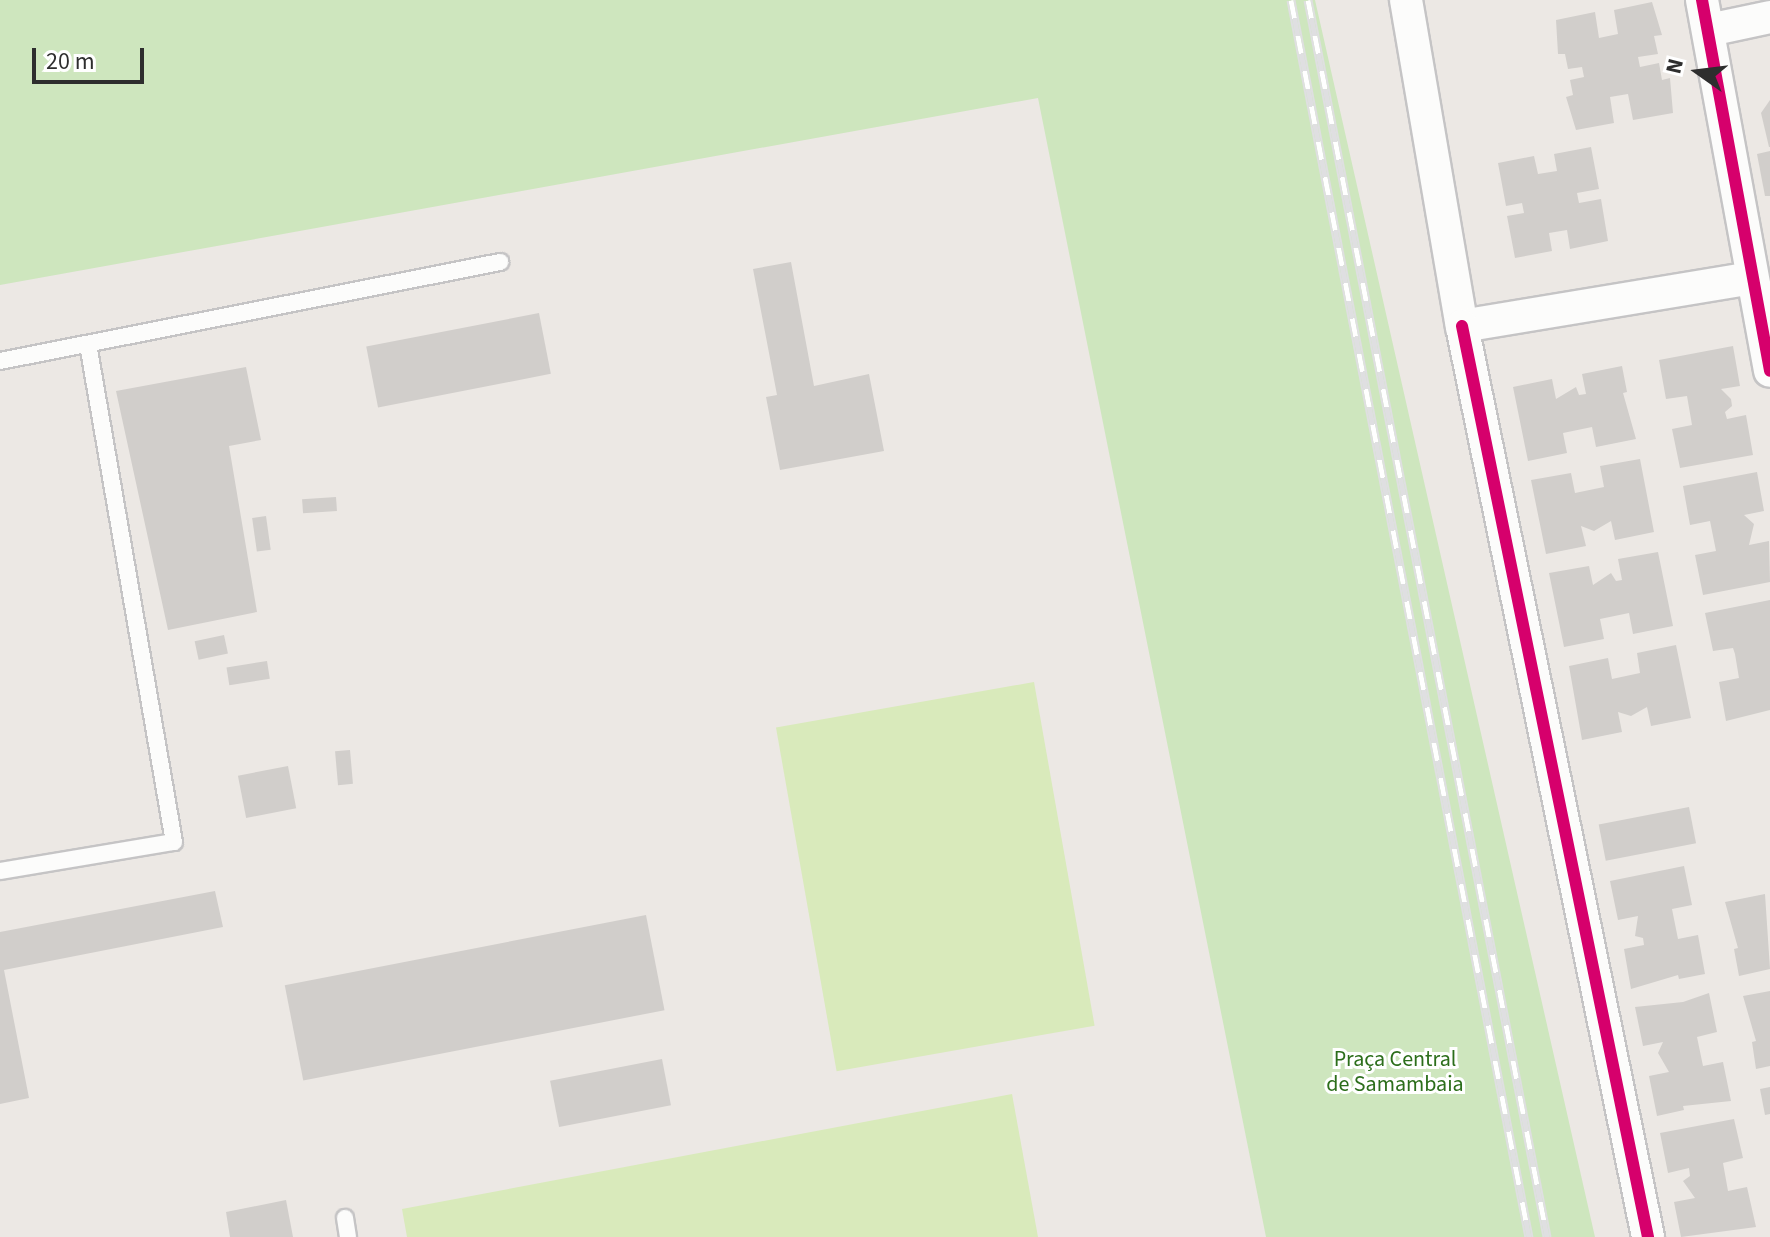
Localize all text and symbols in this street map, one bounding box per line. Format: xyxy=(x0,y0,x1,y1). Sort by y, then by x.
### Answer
scale bar xyxy=(36,32,148,82)
north arrow xyxy=(1658,32,1738,112)
text: 20 m xyxy=(46,44,95,79)
text: N xyxy=(1657,55,1692,77)
park label: Praça Central de Samambaia xyxy=(1326,1046,1464,1098)

